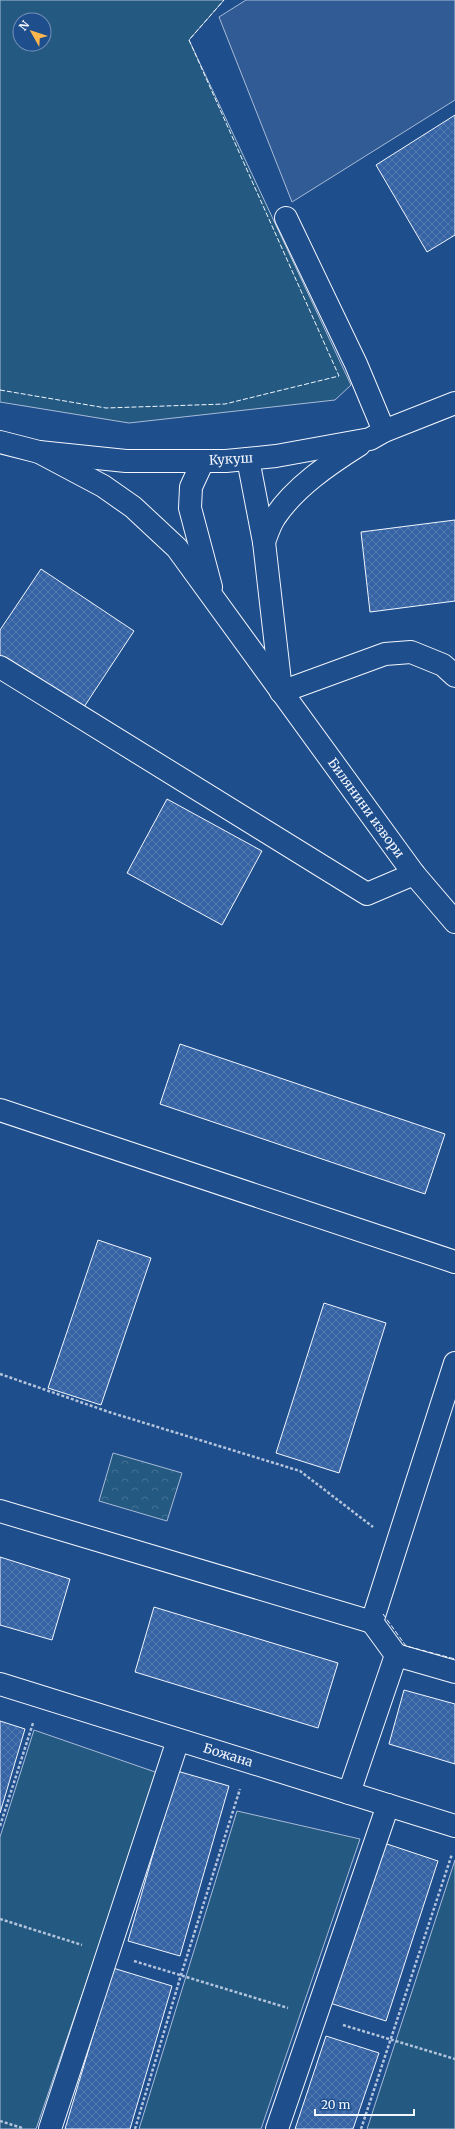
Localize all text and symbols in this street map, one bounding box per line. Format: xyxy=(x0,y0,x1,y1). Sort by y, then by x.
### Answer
north arrow xyxy=(12,12,52,52)
text: N xyxy=(16,18,33,33)
street label: Кукуш xyxy=(209,449,254,469)
street label: Билянини извори xyxy=(324,755,408,861)
street label: Божана xyxy=(201,1739,255,1771)
scale bar xyxy=(315,2091,414,2117)
text: 20 m xyxy=(321,2097,350,2112)

